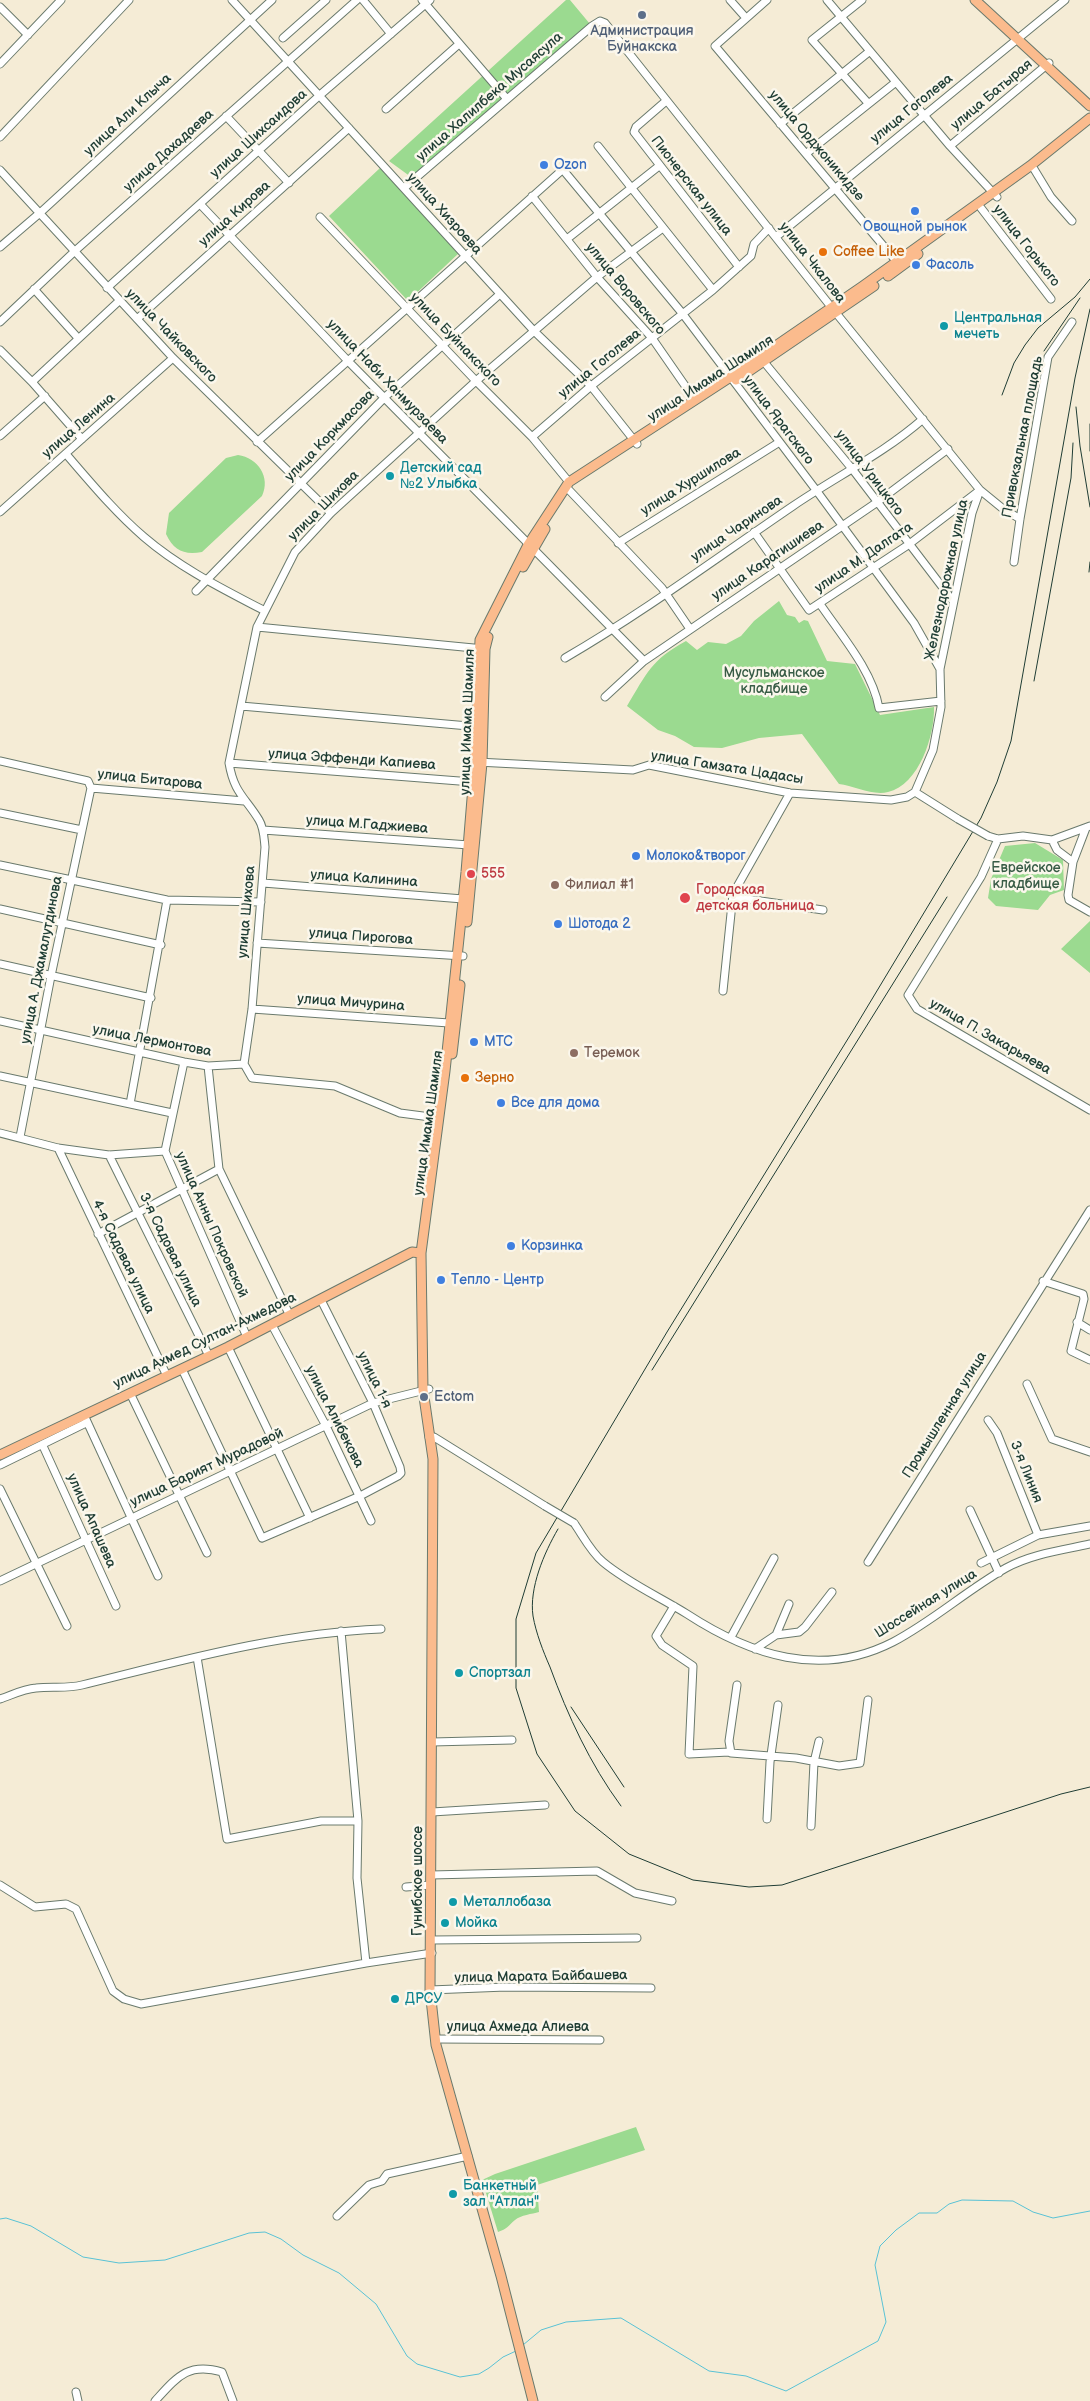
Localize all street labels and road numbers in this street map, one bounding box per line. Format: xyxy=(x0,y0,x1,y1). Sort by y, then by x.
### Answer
street label: улица Халилбека Мусаясула xyxy=(413,29,567,165)
street label: улица Батырая xyxy=(948,56,1036,134)
street label: улица Али Клыча xyxy=(81,70,175,160)
street label: улица Гоголева xyxy=(867,71,957,147)
street label: улица Шихсаидова xyxy=(207,86,311,182)
street label: улица Орджоникидзе xyxy=(765,87,867,205)
street label: улица Дахадаева xyxy=(121,106,217,196)
street label: Пионерская улица xyxy=(647,133,735,239)
street label: улица Хизроева xyxy=(403,170,485,258)
street label: улица Кирова xyxy=(196,178,274,250)
street label: улица Горького xyxy=(989,202,1063,290)
street label: улица Чкалова xyxy=(775,219,849,307)
street label: улица Воровского xyxy=(582,240,668,338)
street label: улица Чайковского xyxy=(122,286,220,386)
street label: улица Буйнакского xyxy=(406,290,504,390)
street label: улица Наби Ханмурзаева xyxy=(323,316,451,448)
street label: улица Гоголева xyxy=(555,326,645,402)
street label: улица Имама Шамиля xyxy=(645,332,777,426)
street label: Привокзальная площадь xyxy=(999,355,1047,519)
street label: улица Ярагского xyxy=(739,372,817,468)
street label: улица Коркмасова xyxy=(282,386,378,486)
street label: улица Ленина xyxy=(39,390,119,462)
street label: улица Урицкого xyxy=(831,427,907,519)
street label: улица Хуршилова xyxy=(638,444,744,520)
street label: улица Шихова xyxy=(285,467,363,545)
street label: улица Чаринова xyxy=(688,492,786,566)
street label: Железнодорожная улица xyxy=(922,498,972,662)
street label: улица Карагишиева xyxy=(709,517,827,605)
street label: улица М. Далгата xyxy=(812,519,916,597)
street label: улица Имама Шамиля xyxy=(457,649,479,795)
street label: улица Эффенди Капиева xyxy=(268,746,436,774)
street label: улица Гамзата Цадасы xyxy=(650,748,804,788)
street label: улица Битарова xyxy=(97,766,203,794)
street label: улица М.Гаджиева xyxy=(305,812,429,838)
street label: улица Шихова xyxy=(235,865,259,959)
street label: улица Калинина xyxy=(310,867,418,891)
street label: улица А. Джамалутдинова xyxy=(17,875,67,1045)
street label: улица Пирогова xyxy=(309,925,413,949)
street label: улица Мичурина xyxy=(297,991,405,1015)
street label: улица П. Закарьяева xyxy=(926,995,1054,1079)
street label: улица Лермонтова xyxy=(91,1021,213,1061)
street label: улица Имама Шамиля xyxy=(411,1049,447,1197)
street label: улица Анны Покровской xyxy=(171,1149,251,1301)
street label: 3-я Садовая улица xyxy=(135,1190,205,1310)
street label: 4-я Садовая улица xyxy=(88,1197,158,1317)
street label: улица Ахмед Султан-Ахмедова xyxy=(111,1289,299,1393)
street label: улица 1-я xyxy=(353,1349,395,1411)
street label: Промышленная улица xyxy=(899,1349,991,1481)
street label: улица Алибекова xyxy=(301,1363,367,1471)
street label: улица Барият Мурадовой xyxy=(128,1425,286,1511)
street label: 3-я Линия xyxy=(1006,1438,1046,1506)
street label: улица Апашева xyxy=(63,1471,119,1571)
street label: Шоссейная улица xyxy=(872,1566,980,1642)
street label: Гунибское шоссе xyxy=(410,1826,426,1936)
street label: улица Марата Байбашева xyxy=(454,1967,628,1987)
street label: улица Ахмеда Алиева xyxy=(447,2019,589,2035)

